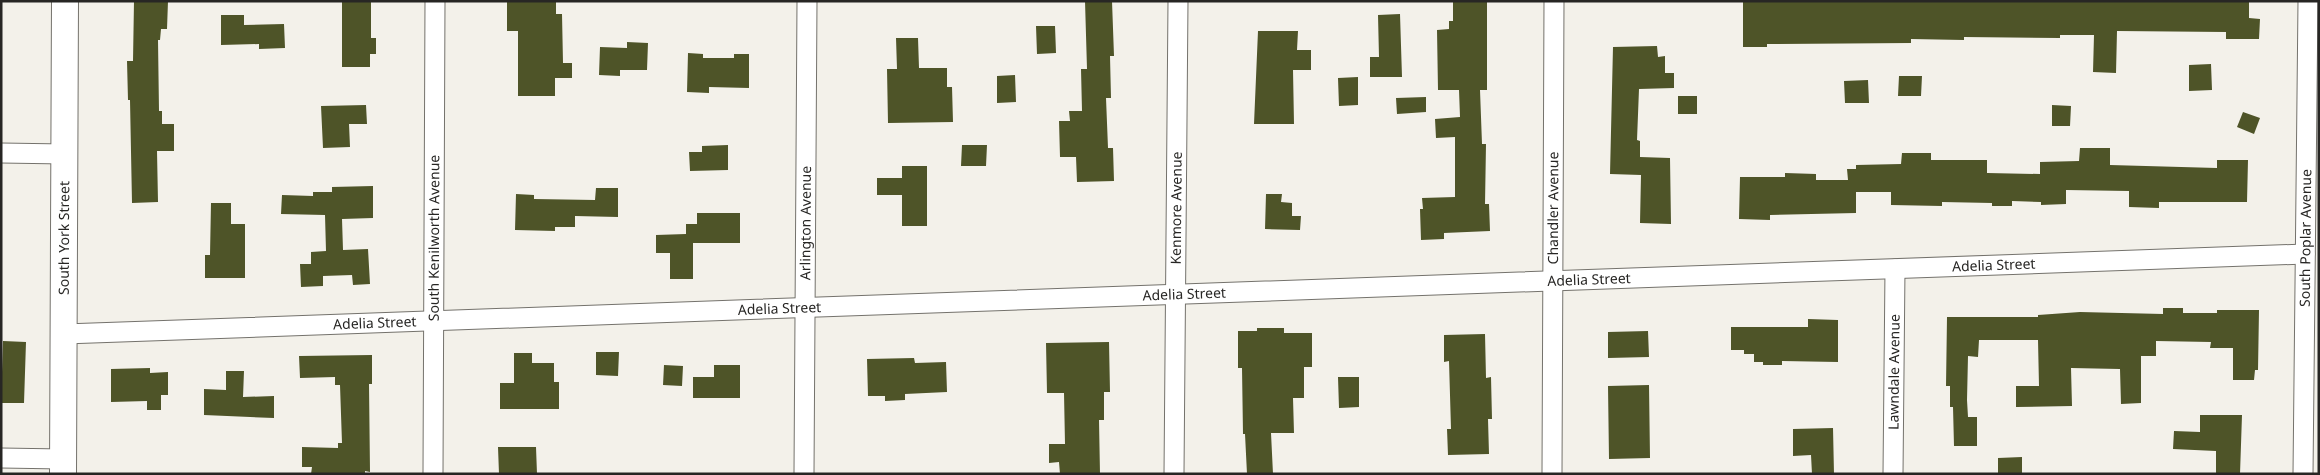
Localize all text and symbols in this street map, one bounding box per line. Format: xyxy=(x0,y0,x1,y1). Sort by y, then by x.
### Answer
street label: Kenmore Avenue xyxy=(1166,151,1186,265)
street label: Chandler Avenue xyxy=(1543,151,1562,264)
street label: South Kenilworth Avenue xyxy=(424,155,443,321)
street label: Arlington Avenue xyxy=(795,166,815,280)
street label: South Poplar Avenue xyxy=(2295,169,2315,307)
street label: South York Street xyxy=(54,181,73,295)
street label: Adelia Street xyxy=(1952,254,2036,276)
street label: Adelia Street xyxy=(1547,268,1631,290)
street label: Adelia Street xyxy=(1142,283,1226,304)
street label: Adelia Street xyxy=(738,297,822,319)
street label: Adelia Street xyxy=(333,311,417,333)
street label: Lawndale Avenue xyxy=(1883,314,1904,430)

